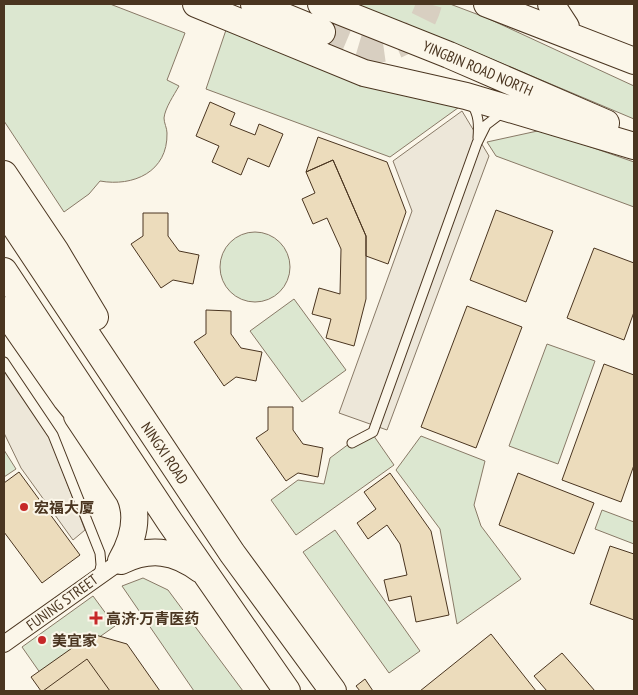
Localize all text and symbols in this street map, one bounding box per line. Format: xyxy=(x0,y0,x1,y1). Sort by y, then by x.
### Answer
street label: YINGBIN ROAD NORTH xyxy=(420,36,536,100)
street label: NINGXI ROAD xyxy=(137,418,193,488)
place label: 宏福大厦 xyxy=(34,498,94,517)
marker: 宏福大厦 xyxy=(18,501,30,513)
street label: FUNING STREET xyxy=(22,569,102,634)
place label: 高济·万青医药 xyxy=(106,609,199,628)
marker: 高济·万青医药 xyxy=(90,612,102,624)
place label: 美宜家 xyxy=(52,631,97,650)
marker: 美宜家 xyxy=(36,634,48,646)

